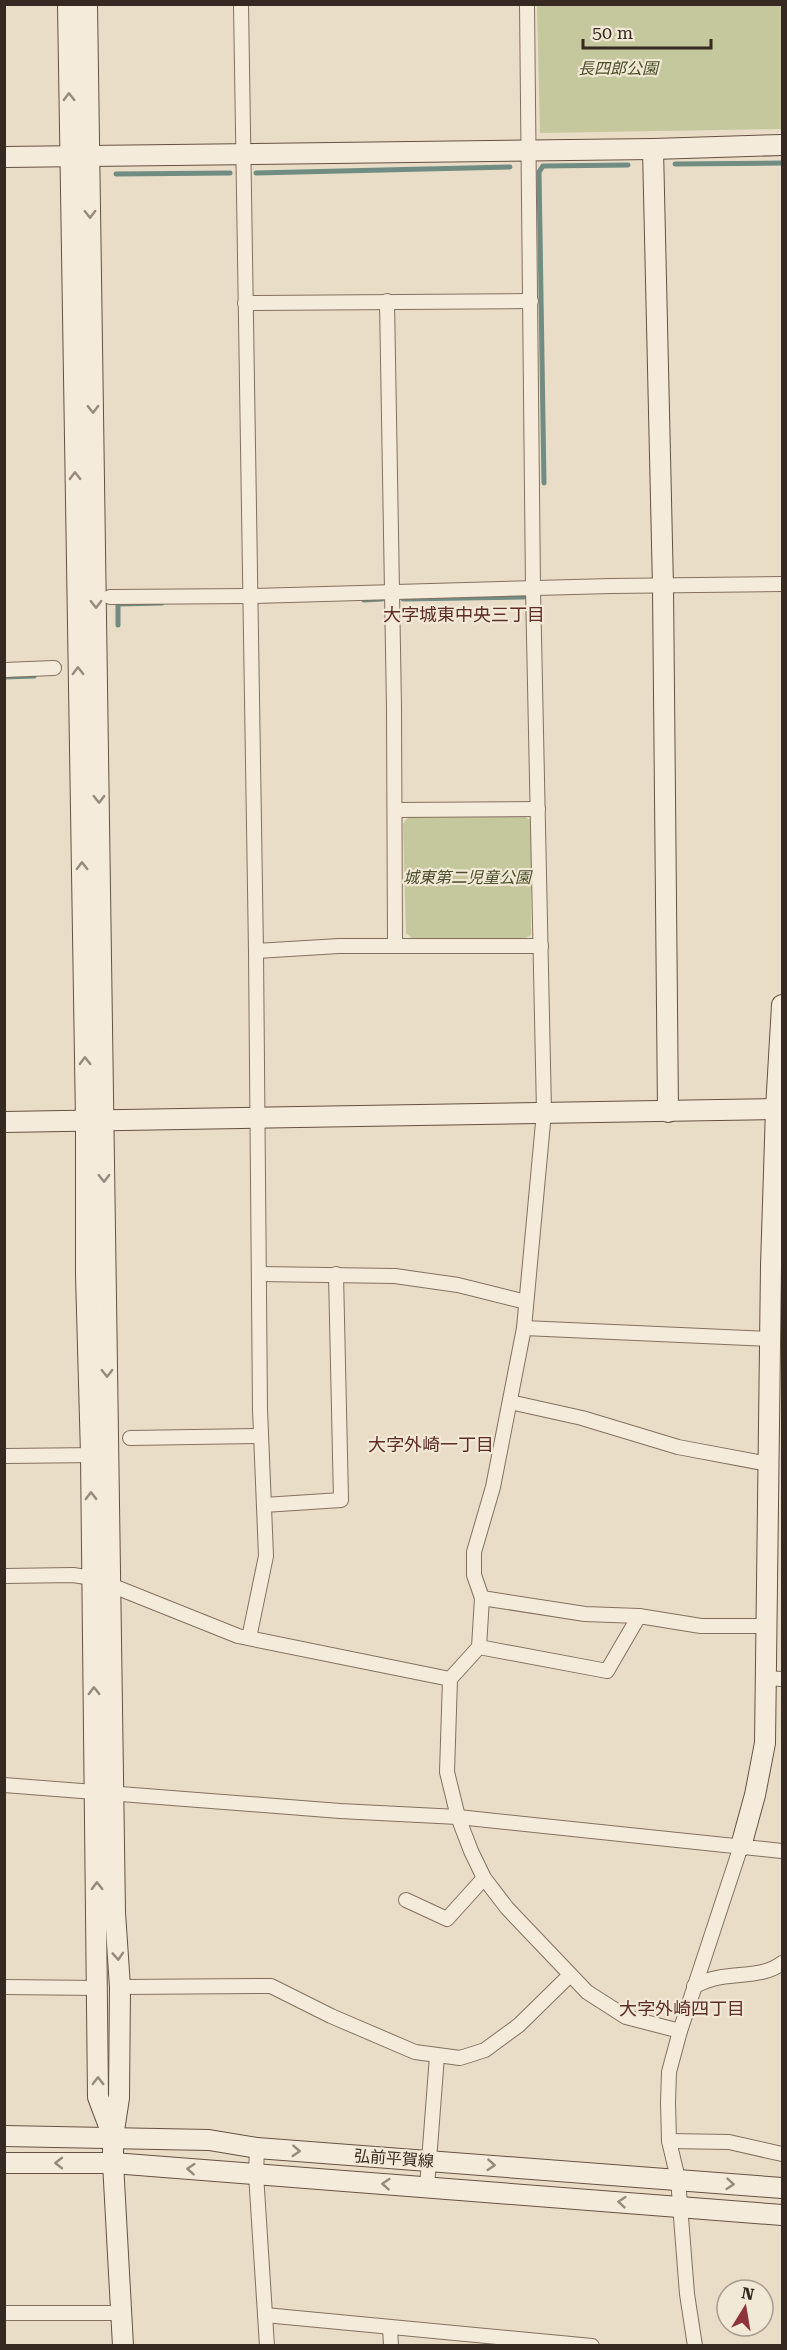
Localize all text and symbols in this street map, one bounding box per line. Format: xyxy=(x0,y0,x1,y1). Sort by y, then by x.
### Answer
scale bar xyxy=(583,12,710,50)
text: 50 m xyxy=(592,22,633,43)
park label: 長四郎公園 xyxy=(578,59,660,78)
one-way arrow xyxy=(63,93,75,102)
one-way arrow xyxy=(84,210,96,219)
one-way arrow xyxy=(87,404,99,413)
one-way arrow xyxy=(69,472,81,481)
one-way arrow xyxy=(90,599,102,608)
district label: 大字城東中央三丁目 xyxy=(383,604,545,625)
one-way arrow xyxy=(72,667,85,676)
one-way arrow xyxy=(93,794,105,803)
one-way arrow xyxy=(75,862,88,871)
park label: 城東第二児童公園 xyxy=(403,868,533,887)
one-way arrow xyxy=(79,1057,91,1066)
one-way arrow xyxy=(98,1174,110,1183)
one-way arrow xyxy=(100,1369,113,1378)
district label: 大字外崎一丁目 xyxy=(368,1434,494,1455)
one-way arrow xyxy=(85,1492,98,1501)
one-way arrow xyxy=(88,1687,100,1696)
one-way arrow xyxy=(91,1881,103,1890)
one-way arrow xyxy=(111,1951,124,1960)
district label: 大字外崎四丁目 xyxy=(619,1998,745,2019)
one-way arrow xyxy=(92,2076,104,2085)
one-way arrow xyxy=(292,2144,301,2157)
street label: 弘前平賀線 xyxy=(353,2146,435,2171)
one-way arrow xyxy=(54,2157,63,2169)
one-way arrow xyxy=(486,2158,496,2171)
one-way arrow xyxy=(187,2163,196,2176)
one-way arrow xyxy=(726,2177,735,2190)
one-way arrow xyxy=(381,2178,390,2191)
one-way arrow xyxy=(618,2196,627,2209)
north arrow xyxy=(715,2278,775,2338)
text: N xyxy=(740,2283,756,2304)

